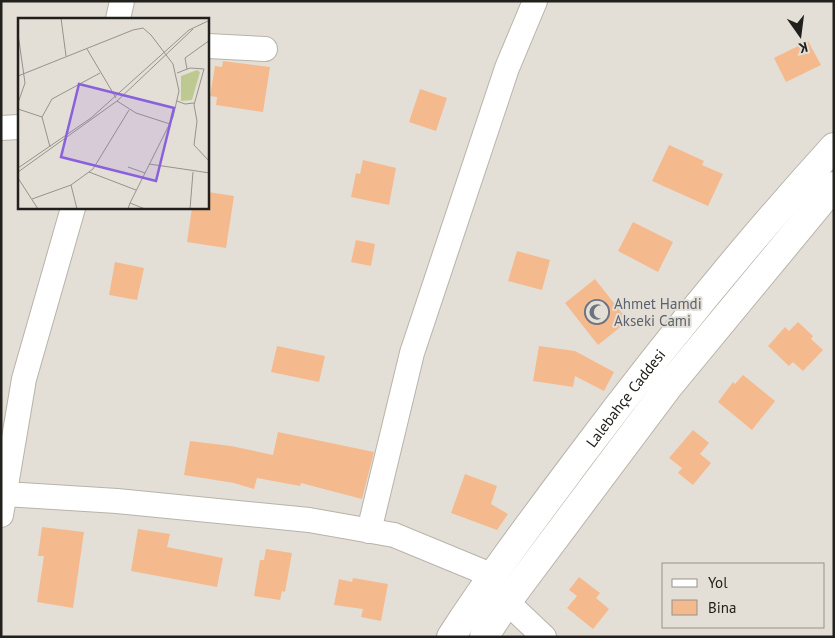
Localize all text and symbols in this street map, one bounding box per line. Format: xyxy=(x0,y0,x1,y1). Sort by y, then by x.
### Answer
north arrow xyxy=(775,10,825,60)
inset map xyxy=(18,18,209,209)
text: K xyxy=(796,38,810,57)
place label: Ahmet Hamdi Akseki Cami xyxy=(614,294,702,330)
mosque icon: Ahmet Hamdi Akseki Cami xyxy=(584,299,610,325)
street label: Lalebahçe Caddesi xyxy=(581,345,669,451)
legend xyxy=(662,563,825,628)
text: Yol xyxy=(708,573,728,592)
text: Bina xyxy=(708,598,736,617)

